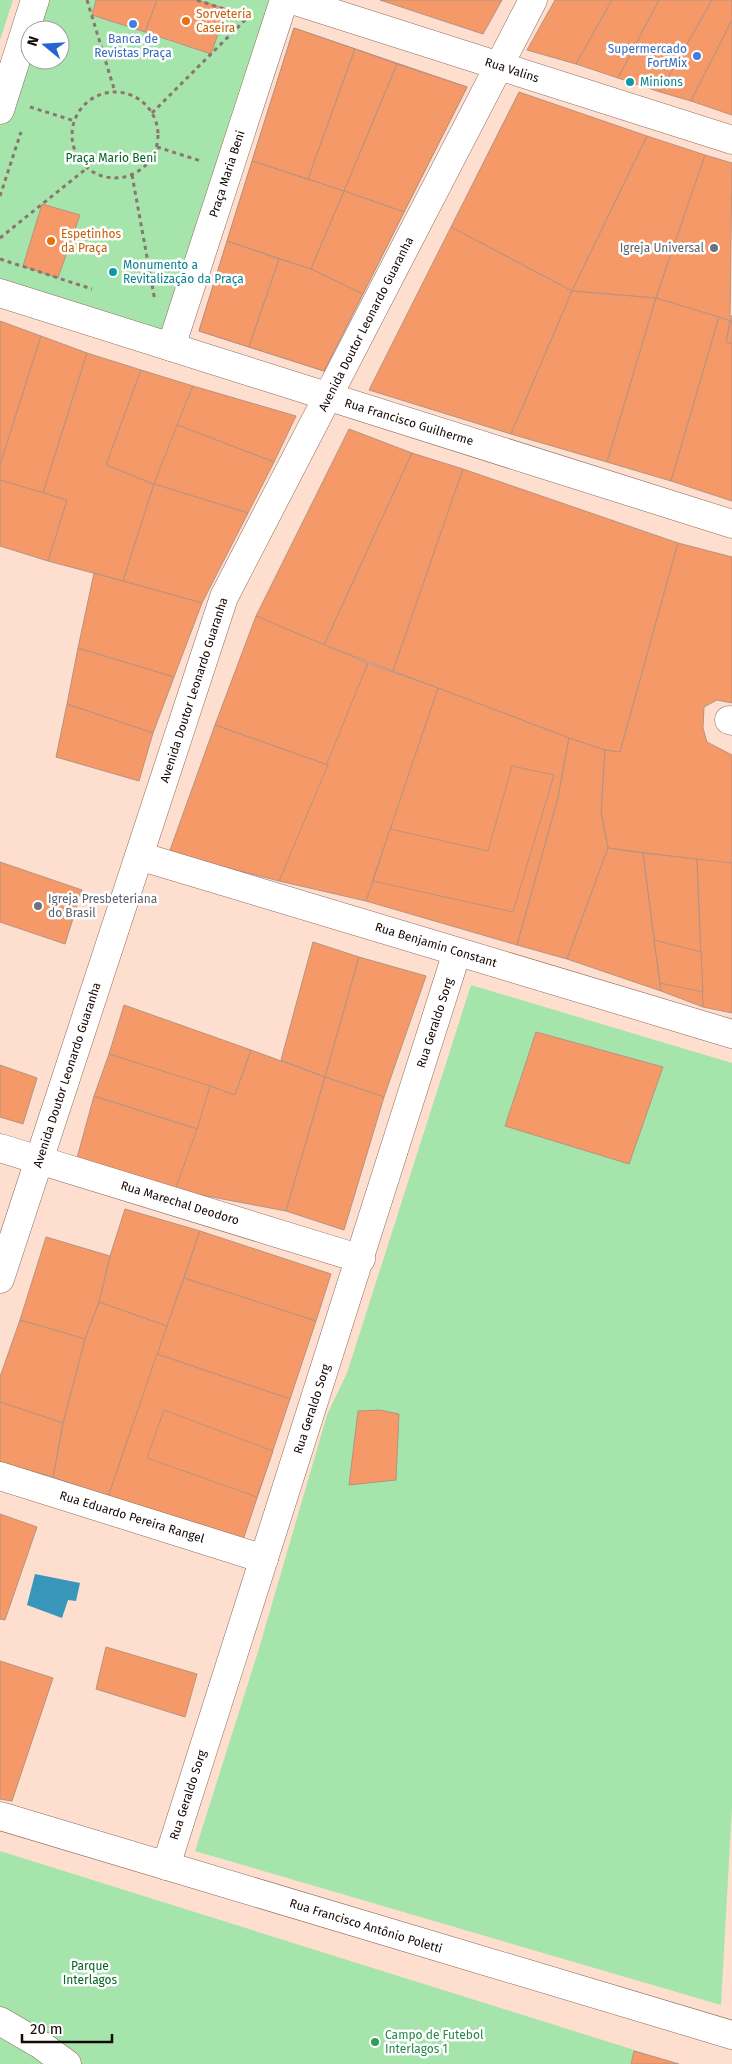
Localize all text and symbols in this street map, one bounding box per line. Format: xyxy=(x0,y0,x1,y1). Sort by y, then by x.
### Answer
place label: Sorveteria Caseira xyxy=(196,7,252,35)
marker: Sorveteria Caseira xyxy=(180,15,192,27)
marker: Banca de Revistas Praça xyxy=(127,18,139,30)
north arrow xyxy=(20,20,70,70)
place label: Banca de Revistas Praça xyxy=(94,32,172,60)
text: N xyxy=(24,34,43,48)
place label: Supermercado FortMix xyxy=(608,42,687,70)
marker: Supermercado FortMix xyxy=(691,50,703,62)
street label: Rua Valins xyxy=(483,55,541,85)
place label: Minions xyxy=(640,75,683,89)
marker: Minions xyxy=(624,76,636,88)
street label: Praça Maria Beni xyxy=(206,129,248,219)
park label: Praça Mario Beni xyxy=(65,151,157,165)
place label: Espetinhos da Praça xyxy=(61,227,121,255)
street label: Avenida Doutor Leonardo Guaranha xyxy=(316,234,416,414)
marker: Espetinhos da Praça xyxy=(45,235,57,247)
place label: Igreja Universal xyxy=(620,241,704,255)
marker: Igreja Universal xyxy=(708,242,720,254)
place label: Monumento a Revitalização da Praça xyxy=(123,258,244,286)
marker: Monumento a Revitalização da Praça xyxy=(107,266,119,278)
street label: Rua Francisco Guilherme xyxy=(343,396,475,448)
street label: Avenida Doutor Leonardo Guaranha xyxy=(157,596,231,784)
place label: Igreja Presbeteriana do Brasil xyxy=(48,892,157,920)
marker: Igreja Presbeteriana do Brasil xyxy=(32,900,44,912)
street label: Rua Benjamin Constant xyxy=(373,920,499,970)
street label: Rua Geraldo Sorg xyxy=(414,976,456,1070)
street label: Avenida Doutor Leonardo Guaranha xyxy=(30,981,104,1169)
street label: Rua Marechal Deodoro xyxy=(119,1178,241,1228)
street label: Rua Geraldo Sorg xyxy=(291,1362,333,1456)
street label: Rua Eduardo Pereira Rangel xyxy=(58,1488,206,1546)
street label: Rua Geraldo Sorg xyxy=(167,1748,209,1842)
street label: Rua Francisco Antônio Poletti xyxy=(288,1896,444,1956)
park label: Parque Interlagos xyxy=(63,1959,118,1987)
scale bar xyxy=(22,2012,112,2044)
text: 20 m xyxy=(30,2020,63,2038)
place label: Campo de Futebol Interlagos 1 xyxy=(385,2028,484,2056)
marker: Campo de Futebol Interlagos 1 xyxy=(369,2036,381,2048)

